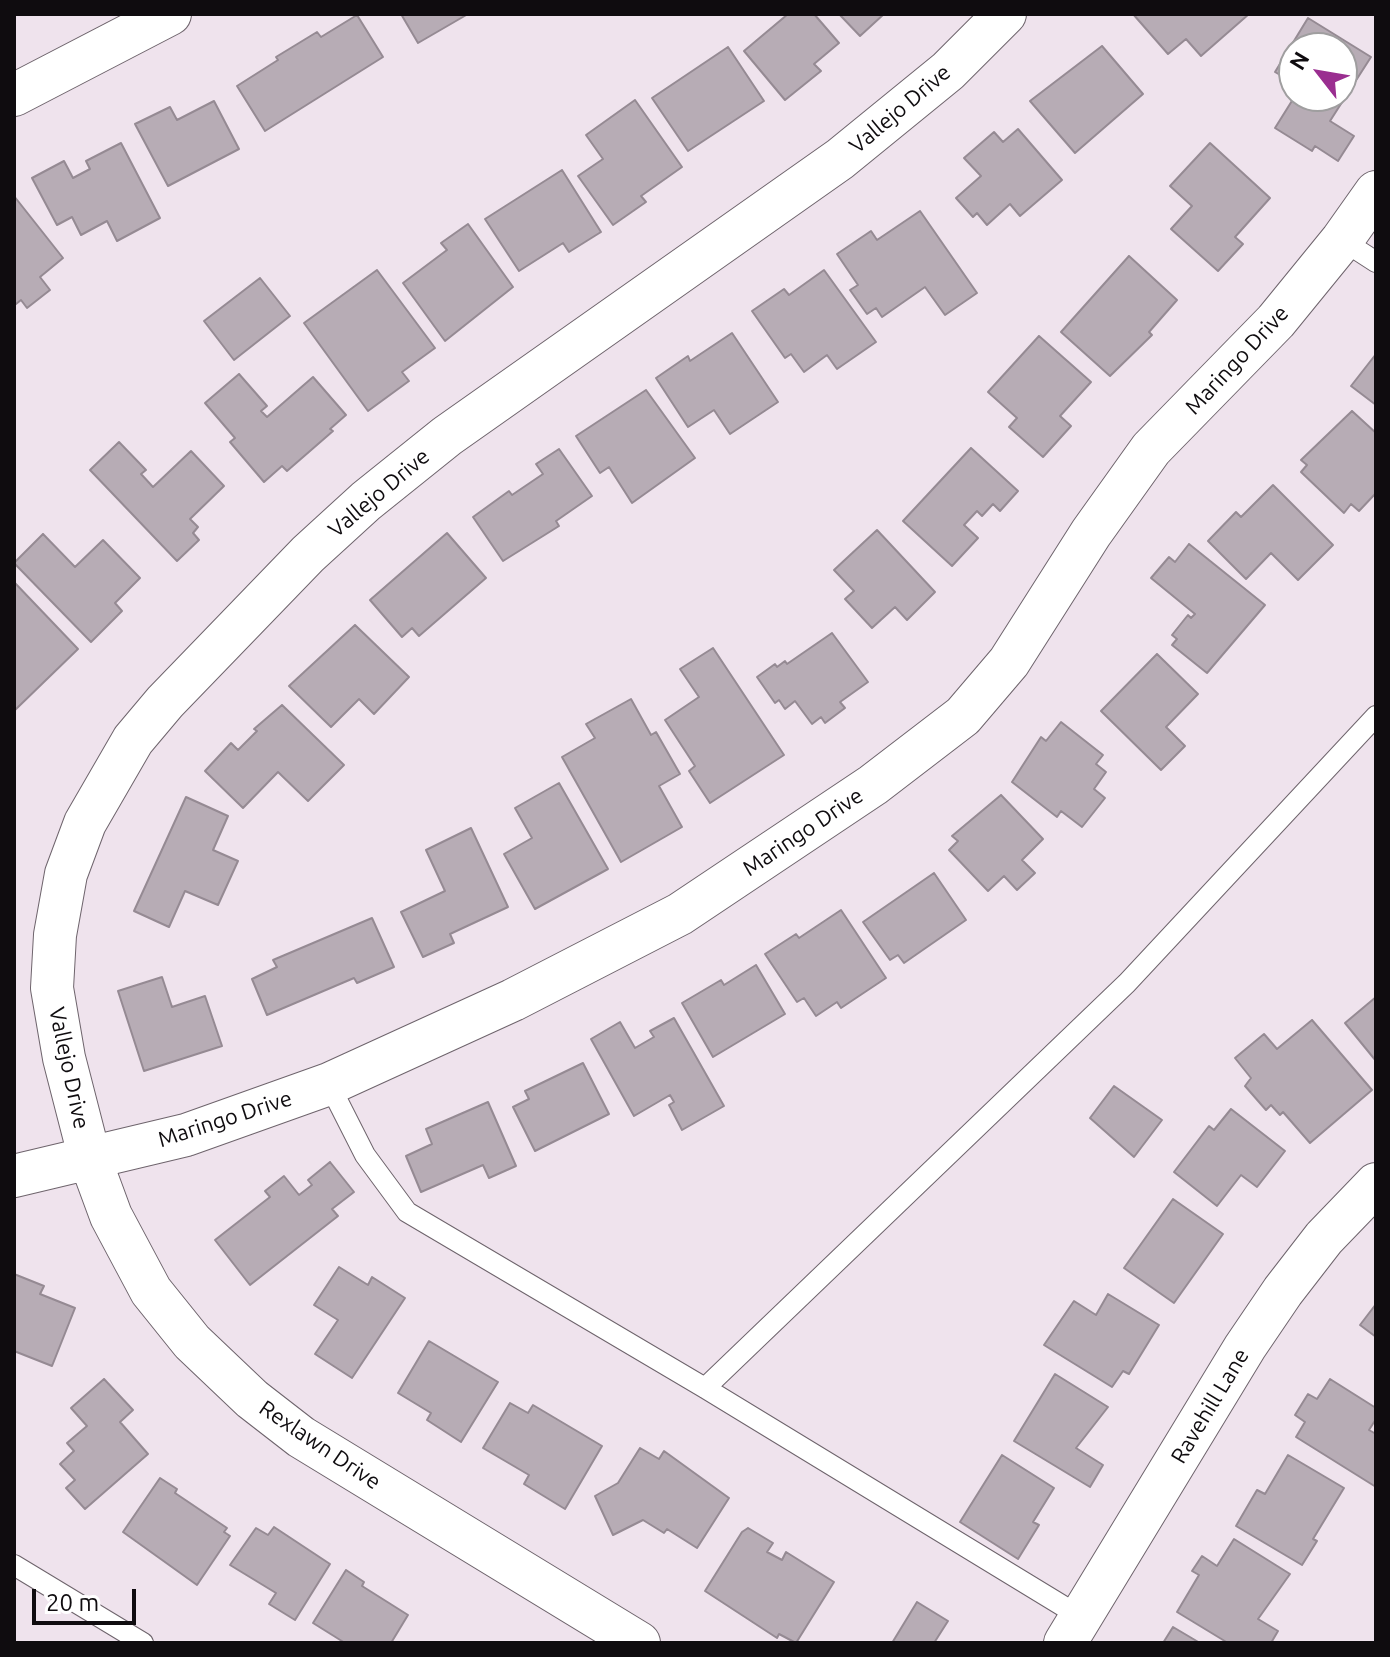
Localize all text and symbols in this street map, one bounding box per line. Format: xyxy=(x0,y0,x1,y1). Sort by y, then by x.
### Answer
north arrow xyxy=(1278,32,1358,112)
text: N xyxy=(1284,47,1314,74)
street label: Vallejo Drive xyxy=(844,59,956,159)
street label: Maringo Drive xyxy=(1180,300,1294,420)
street label: Vallejo Drive xyxy=(323,443,435,543)
street label: Maringo Drive xyxy=(738,782,868,882)
street label: Vallejo Drive xyxy=(43,1005,95,1131)
street label: Maringo Drive xyxy=(155,1085,295,1153)
street label: Ravehill Lane xyxy=(1165,1344,1255,1468)
street label: Rexlawn Drive xyxy=(254,1395,386,1495)
scale bar xyxy=(36,1573,140,1623)
text: 20 m xyxy=(46,1589,99,1616)

